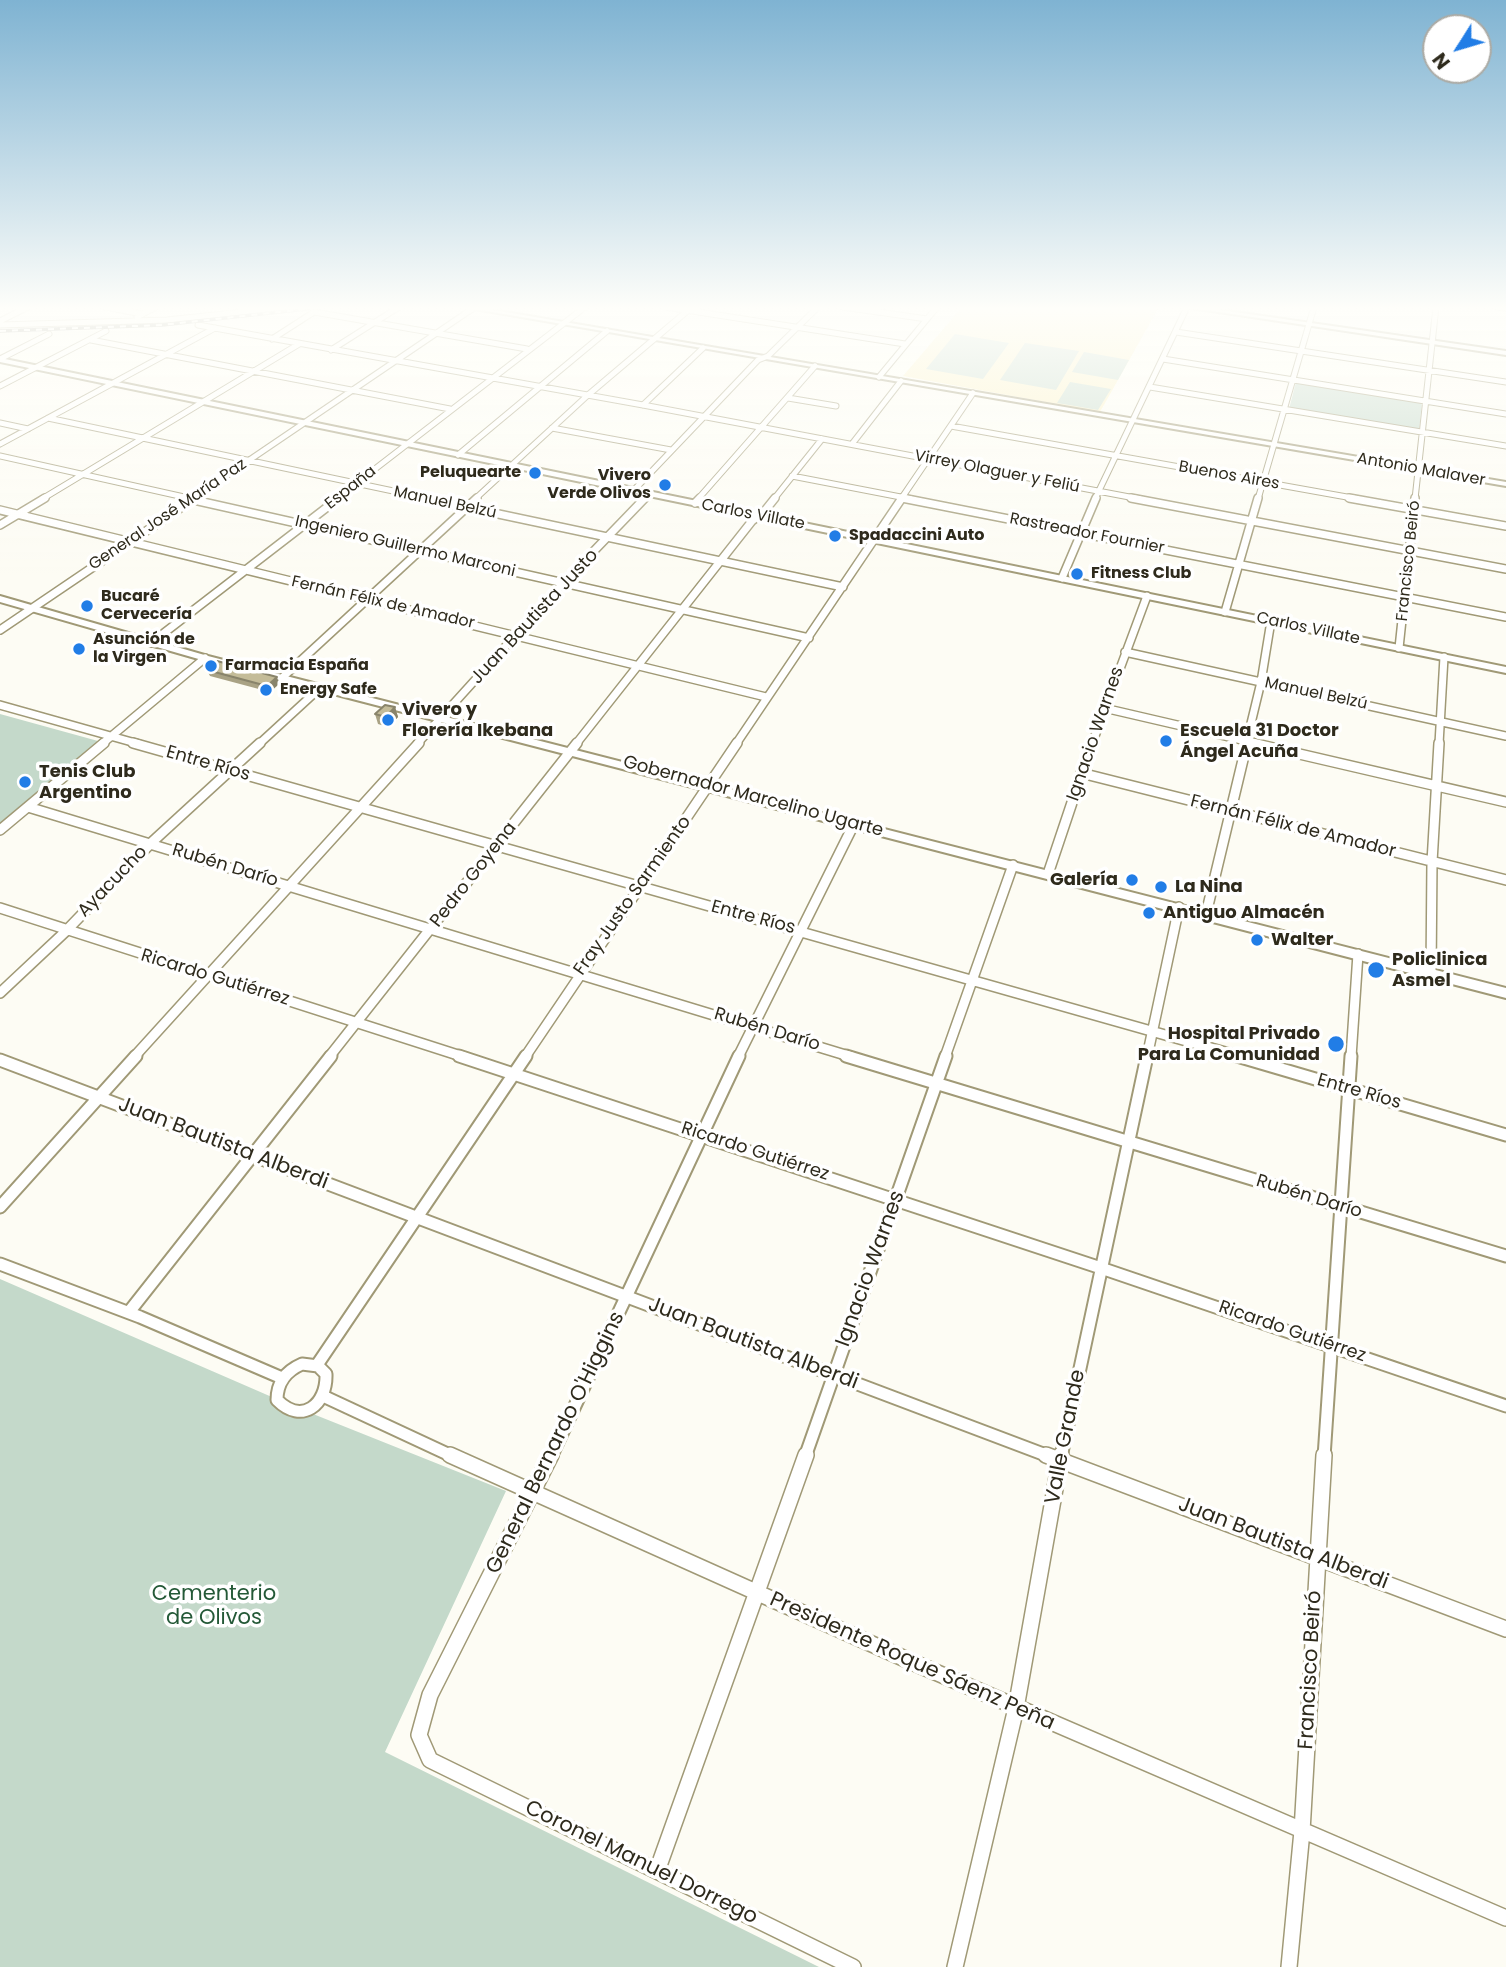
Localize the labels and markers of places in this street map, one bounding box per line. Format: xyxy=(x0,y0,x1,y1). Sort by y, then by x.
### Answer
place label: Peluquearte xyxy=(420,463,521,483)
marker: Peluquearte xyxy=(527,465,543,481)
place label: Vivero Verde Olivos xyxy=(547,466,651,504)
marker: Vivero Verde Olivos xyxy=(657,477,673,493)
place label: Spadaccini Auto xyxy=(849,526,985,546)
marker: Spadaccini Auto xyxy=(827,528,843,544)
place label: Fitness Club xyxy=(1091,564,1191,584)
marker: Fitness Club xyxy=(1069,566,1085,582)
place label: Bucaré Cervecería xyxy=(101,587,192,625)
marker: Bucaré Cervecería xyxy=(79,598,95,614)
place label: Asunción de la Virgen xyxy=(93,630,195,668)
marker: Asunción de la Virgen xyxy=(71,641,87,657)
place label: Farmacia España xyxy=(225,656,369,676)
marker: Farmacia España xyxy=(203,658,219,674)
place label: Energy Safe xyxy=(280,680,377,700)
marker: Energy Safe xyxy=(258,682,274,698)
place label: Vivero y Florería Ikebana xyxy=(402,699,553,742)
marker: Vivero y Florería Ikebana xyxy=(380,712,396,728)
place label: Escuela 31 Doctor Ángel Acuña xyxy=(1180,720,1339,762)
marker: Escuela 31 Doctor Ángel Acuña xyxy=(1158,733,1174,749)
place label: Tenis Club Argentino xyxy=(39,761,135,804)
marker: Tenis Club Argentino xyxy=(17,774,33,790)
place label: Galería xyxy=(1050,869,1118,891)
marker: Galería xyxy=(1124,872,1140,888)
place label: La Nina xyxy=(1175,876,1243,898)
marker: La Nina xyxy=(1153,879,1169,895)
place label: Antiguo Almacén xyxy=(1163,902,1325,924)
marker: Antiguo Almacén xyxy=(1141,905,1157,921)
place label: Walter xyxy=(1271,929,1334,951)
marker: Walter xyxy=(1249,932,1265,948)
place label: Policlinica Asmel xyxy=(1392,949,1487,992)
marker: Policlinica Asmel xyxy=(1366,960,1386,980)
place label: Hospital Privado Para La Comunidad xyxy=(1138,1023,1320,1066)
marker: Hospital Privado Para La Comunidad xyxy=(1326,1034,1346,1054)

